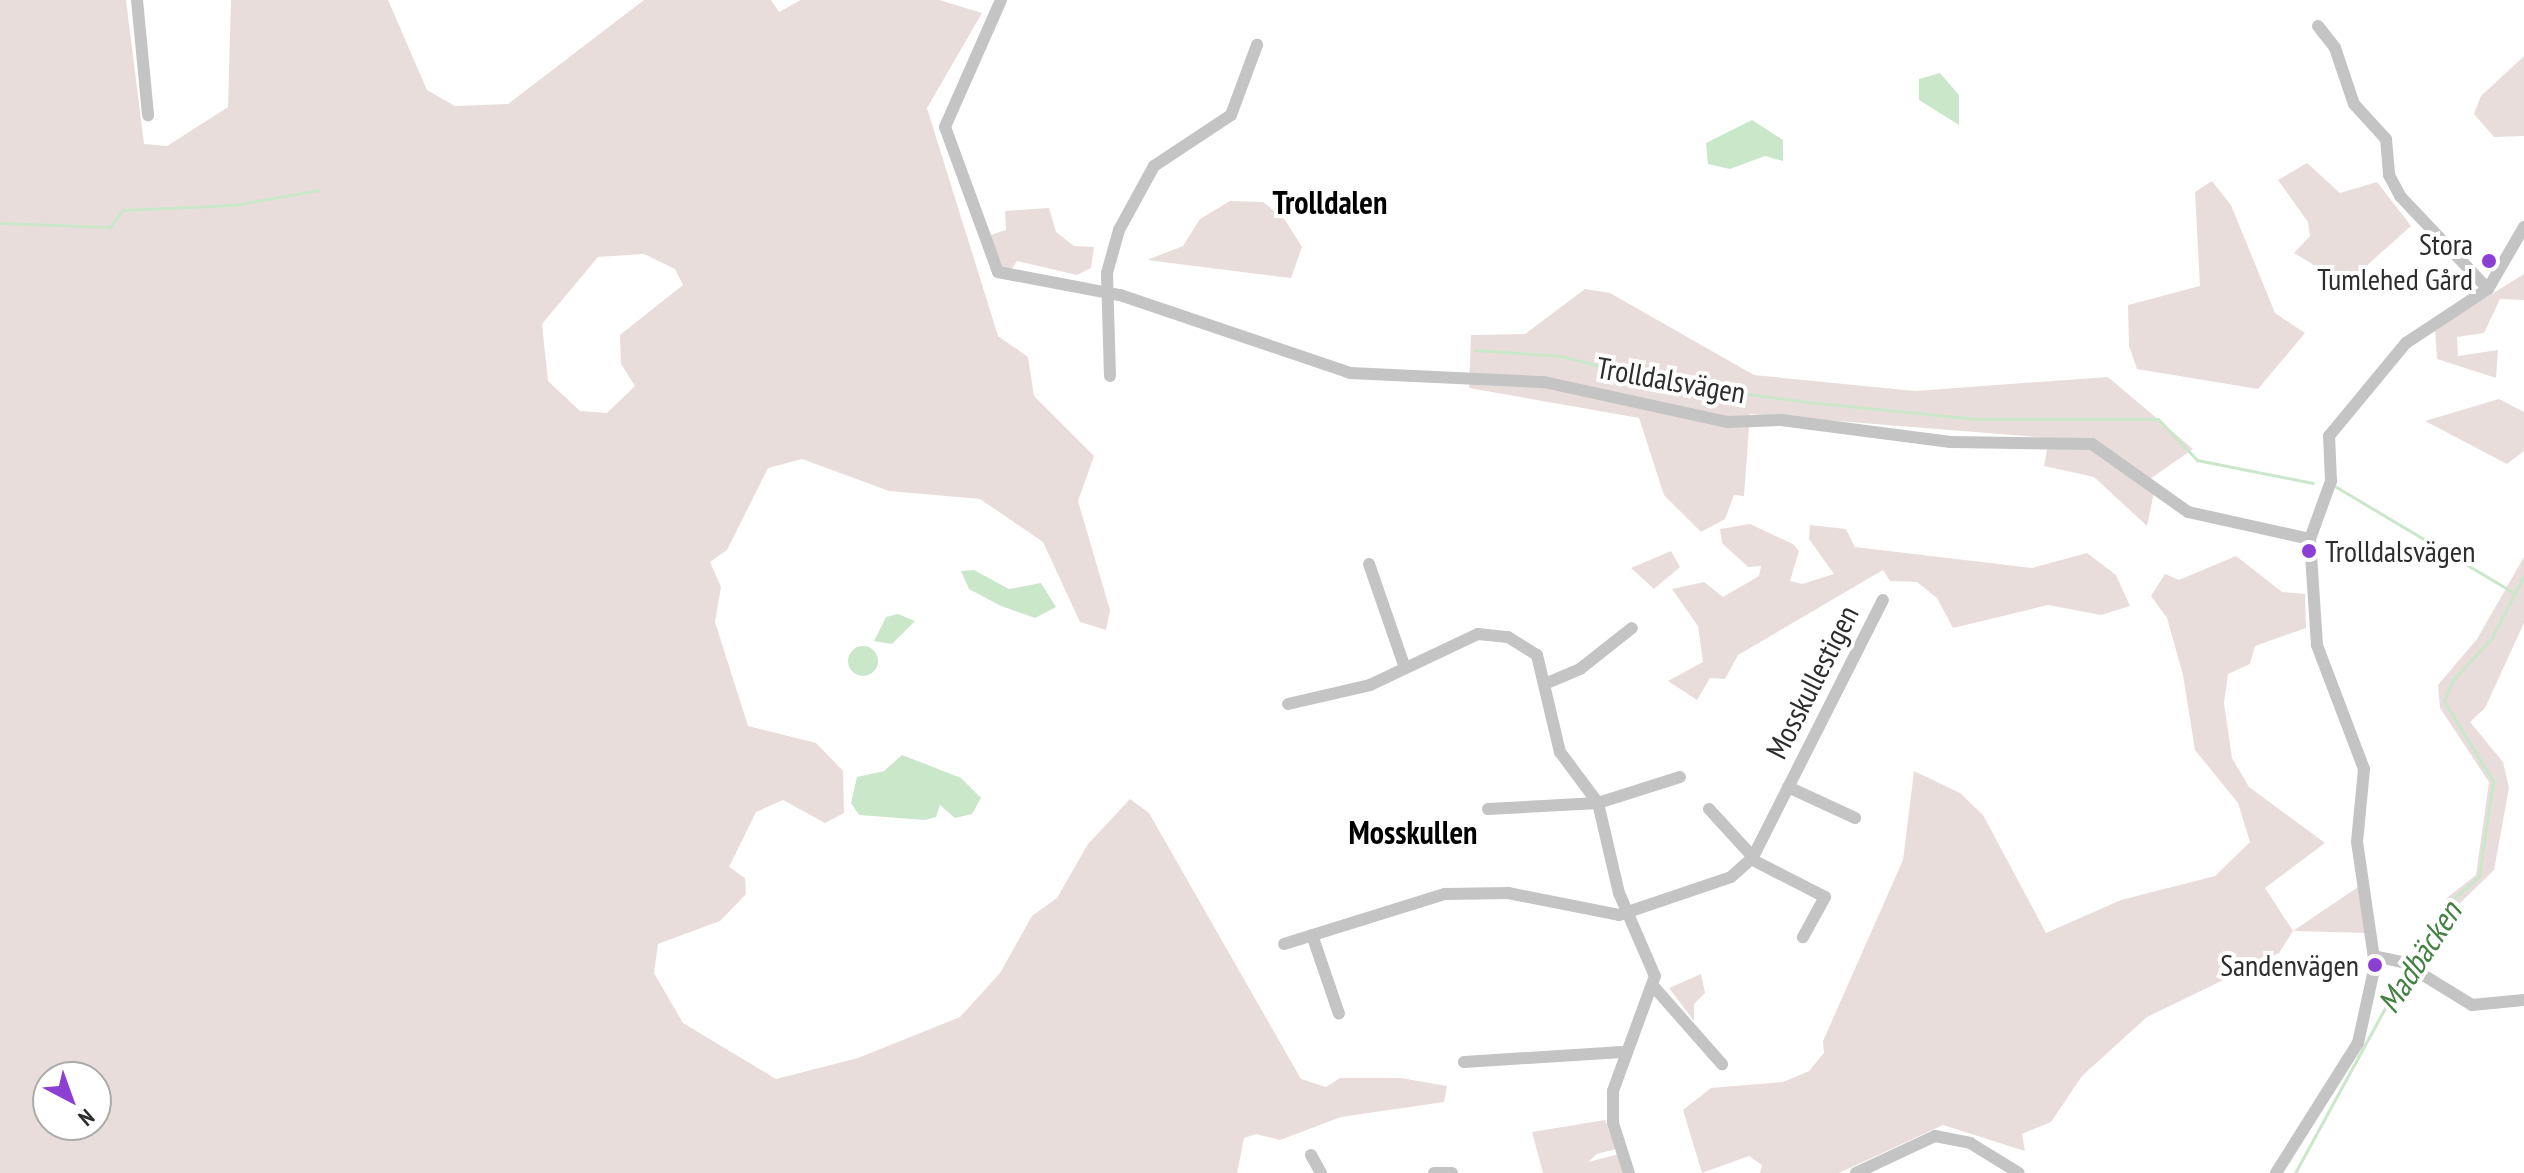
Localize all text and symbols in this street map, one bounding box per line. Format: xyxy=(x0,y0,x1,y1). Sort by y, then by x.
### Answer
district label: Trolldalen xyxy=(1273,183,1387,221)
place label: Stora Tumlehed Gård xyxy=(2317,226,2473,296)
marker: Stora Tumlehed Gård xyxy=(2480,252,2498,270)
street label: Trolldalsvägen xyxy=(1594,349,1748,411)
place label: Trolldalsvägen xyxy=(2325,533,2475,569)
marker: Trolldalsvägen xyxy=(2300,542,2318,560)
street label: Mosskullestigen xyxy=(1758,600,1866,764)
district label: Mosskullen xyxy=(1349,813,1477,851)
water label: Madbäcken xyxy=(2369,894,2469,1020)
place label: Sandenvägen xyxy=(2220,947,2359,983)
marker: Sandenvägen xyxy=(2366,956,2384,974)
north arrow xyxy=(32,1061,112,1141)
text: N xyxy=(73,1103,100,1132)

